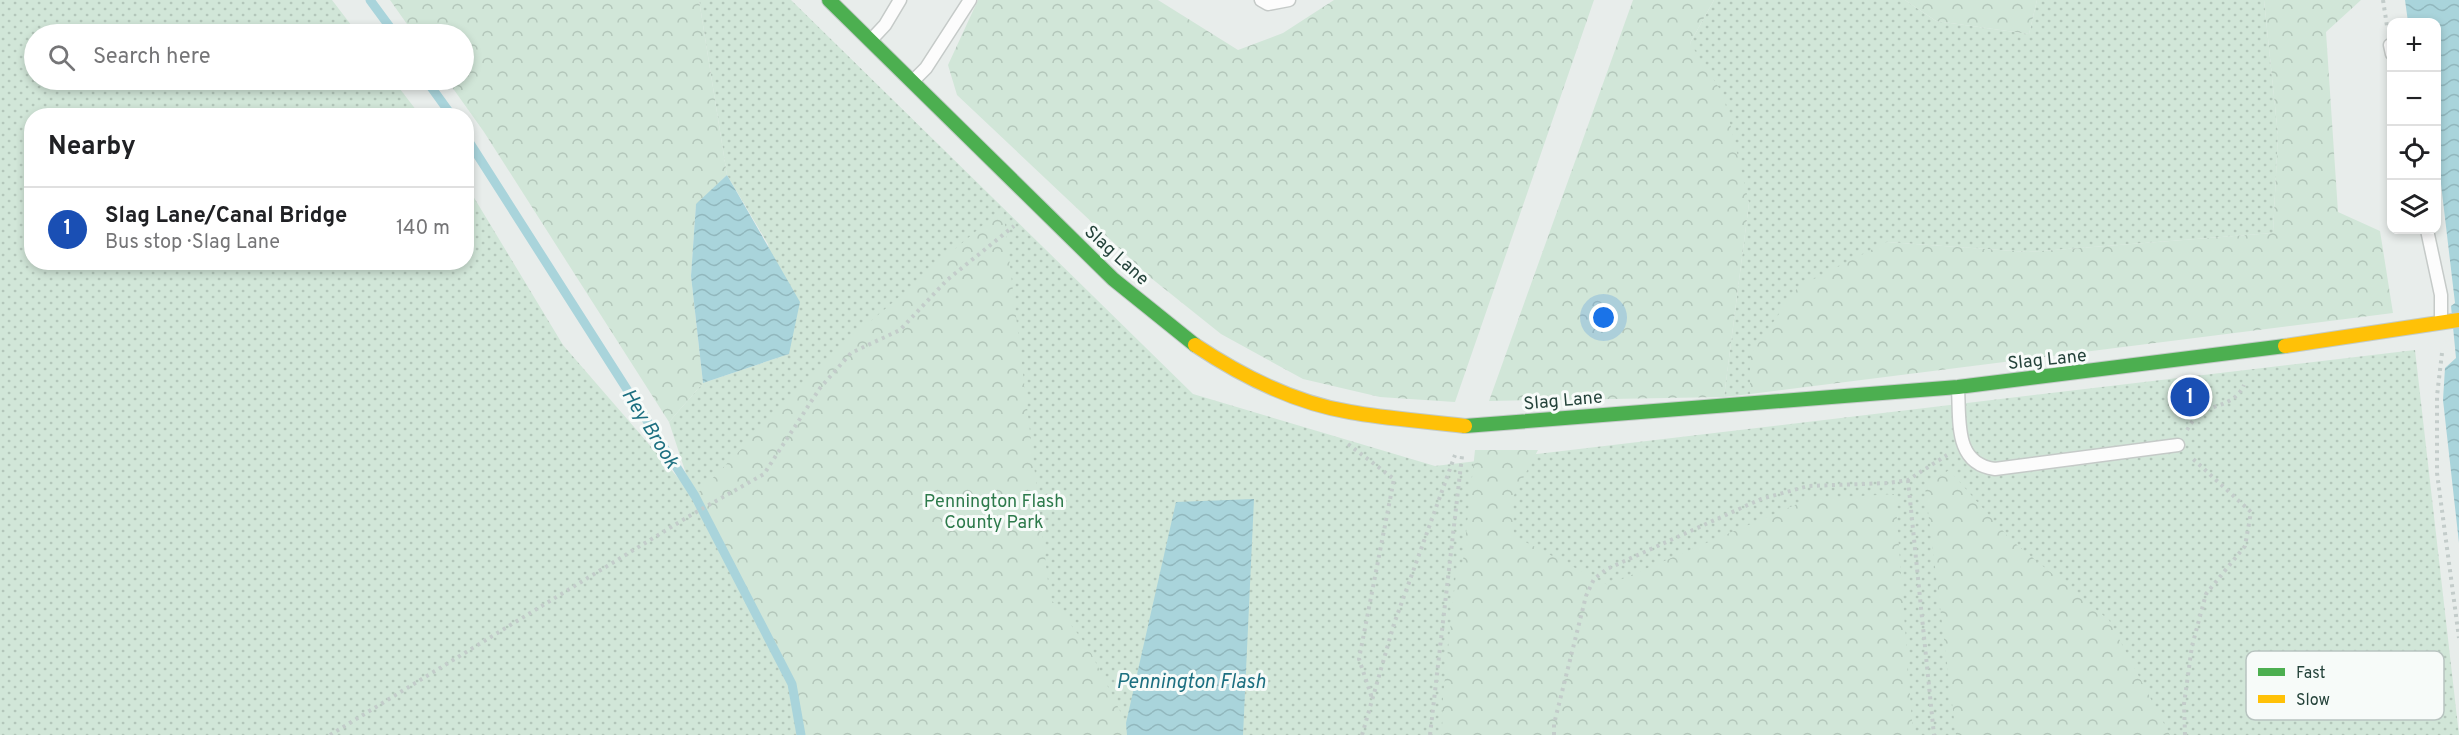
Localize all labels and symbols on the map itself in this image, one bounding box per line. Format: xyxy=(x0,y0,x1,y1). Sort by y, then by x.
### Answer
street label: Slag Lane xyxy=(1079,221,1153,291)
your location xyxy=(1589,303,1618,332)
street label: Slag Lane xyxy=(2006,345,2088,376)
pin: 1 xyxy=(2170,374,2210,420)
water label: Hey Brook xyxy=(615,384,684,475)
street label: Slag Lane xyxy=(1523,387,1604,416)
park label: Pennington Flash County Park xyxy=(924,491,1064,535)
legend xyxy=(2246,651,2444,720)
text: Fast xyxy=(2296,664,2326,684)
water label: Pennington Flash xyxy=(1116,670,1266,696)
text: Slow xyxy=(2296,691,2330,711)

